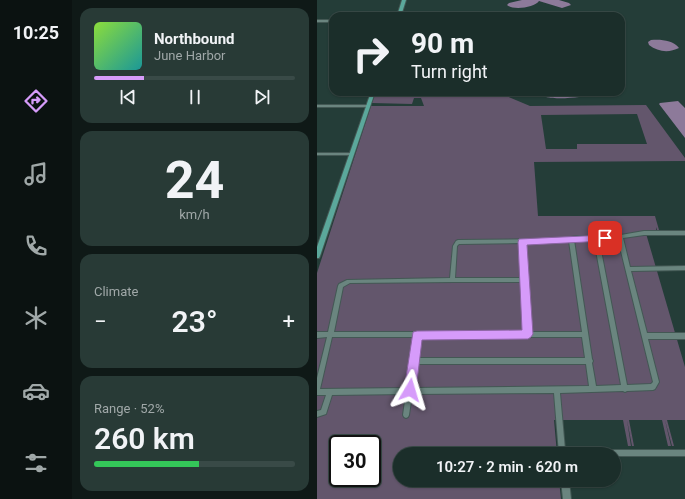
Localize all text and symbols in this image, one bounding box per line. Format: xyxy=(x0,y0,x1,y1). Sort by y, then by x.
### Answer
text: 10:25 xyxy=(13,22,59,43)
text: 90 m xyxy=(411,27,474,60)
icon: right xyxy=(345,28,397,80)
text: Northbound xyxy=(154,30,235,48)
text: June Harbor xyxy=(154,48,226,63)
text: Turn right xyxy=(411,61,488,82)
icon: previous xyxy=(117,86,139,108)
icon: pause xyxy=(184,86,206,108)
icon: next xyxy=(251,86,273,108)
icon: directions xyxy=(22,87,50,115)
text: 24 xyxy=(165,150,224,211)
icon: music xyxy=(22,160,50,188)
text: km/h xyxy=(179,207,210,222)
pin xyxy=(588,221,622,255)
icon: arrive xyxy=(594,227,616,249)
icon: phone xyxy=(22,232,50,260)
text: Climate xyxy=(94,284,138,299)
icon: climate xyxy=(22,304,50,332)
text: 23° xyxy=(172,304,217,339)
text: − xyxy=(94,309,107,334)
text: + xyxy=(283,309,295,334)
position arrow xyxy=(389,369,431,411)
icon: car xyxy=(22,377,50,405)
text: Range · 52% xyxy=(94,401,164,416)
text: 260 km xyxy=(94,421,195,456)
speed limit sign: 30 xyxy=(329,435,381,487)
icon: filters xyxy=(22,449,50,477)
text: 10:27 · 2 min · 620 m xyxy=(436,458,578,476)

